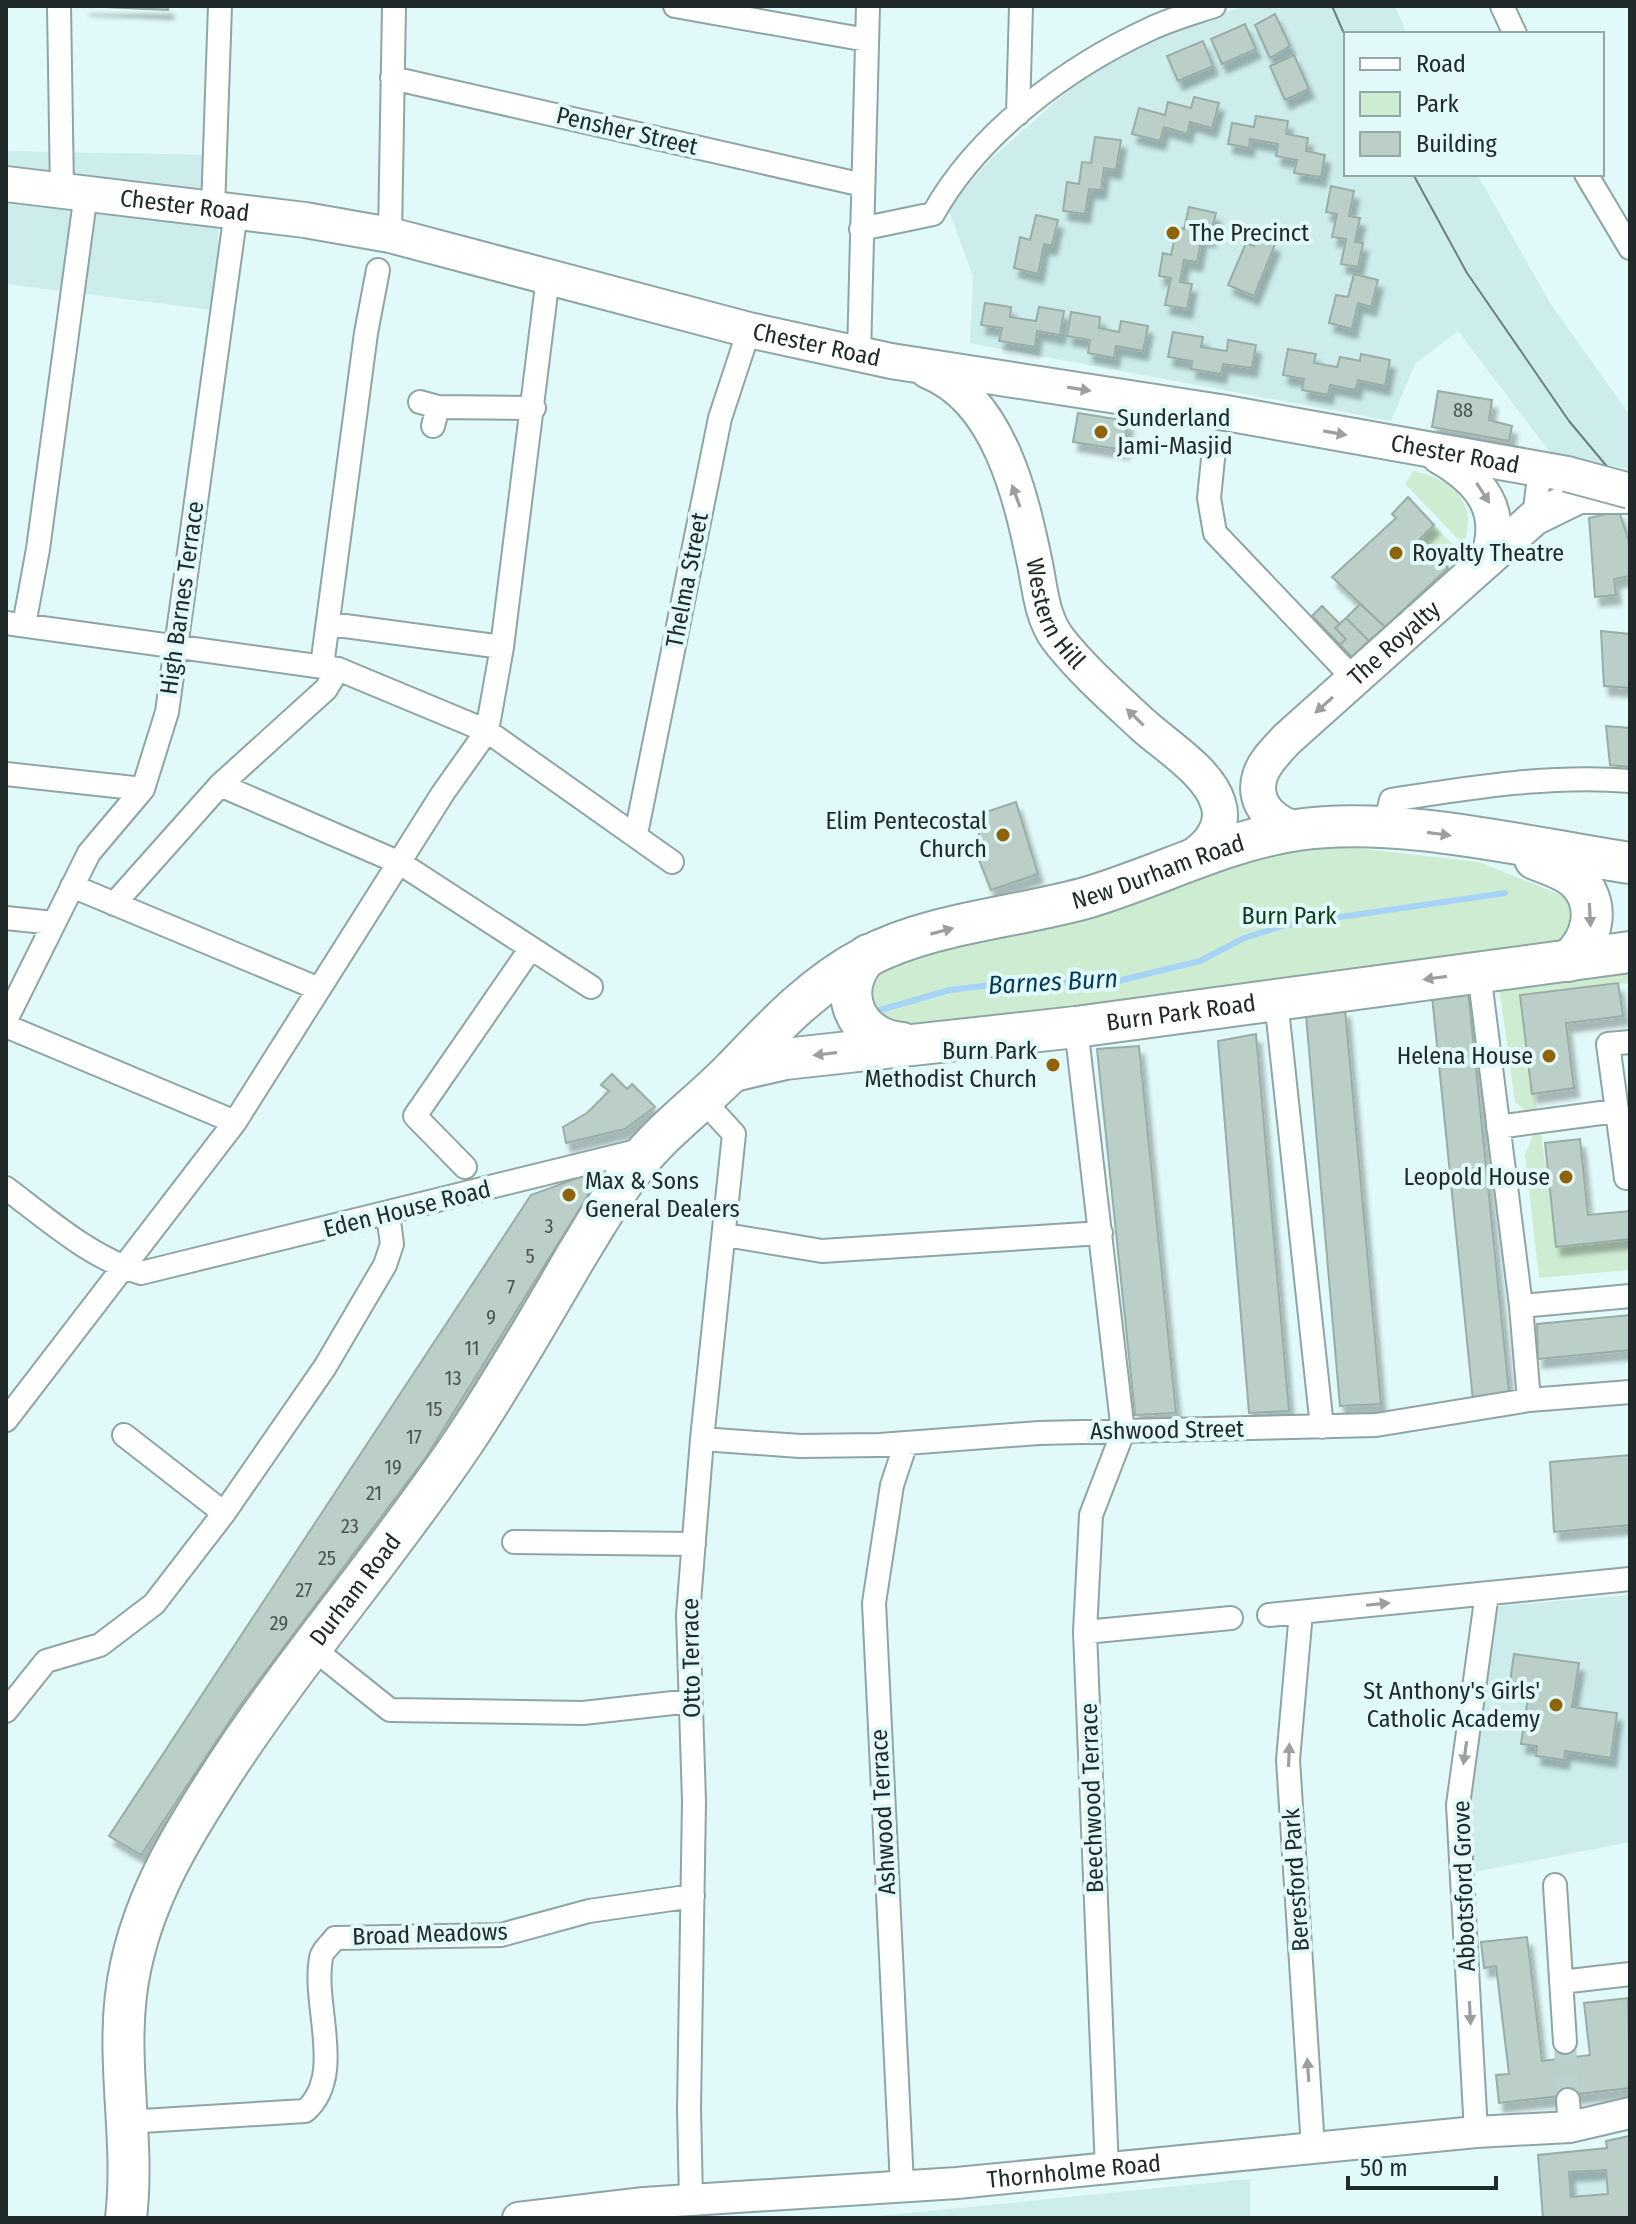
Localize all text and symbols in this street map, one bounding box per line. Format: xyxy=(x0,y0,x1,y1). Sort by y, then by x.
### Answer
legend xyxy=(1344,32,1604,176)
text: Road xyxy=(1416,50,1466,78)
text: Park xyxy=(1416,90,1459,118)
street label: Pensher Street xyxy=(554,101,701,161)
text: Building xyxy=(1416,130,1498,158)
street label: Chester Road xyxy=(119,184,251,227)
place label: The Precinct xyxy=(1189,219,1309,247)
marker: The Precinct xyxy=(1164,224,1182,242)
street label: Chester Road xyxy=(750,317,883,372)
one-way arrow xyxy=(1067,383,1092,396)
house number: 88 xyxy=(1453,398,1473,422)
place label: Sunderland Jami-Masjid xyxy=(1117,404,1233,460)
marker: Sunderland Jami-Masjid xyxy=(1092,423,1110,441)
one-way arrow xyxy=(1323,427,1348,439)
street label: Chester Road xyxy=(1389,429,1522,479)
one-way arrow xyxy=(1475,482,1490,504)
one-way arrow xyxy=(1010,484,1022,508)
street label: High Barnes Terrace xyxy=(155,500,209,696)
street label: Thelma Street xyxy=(660,510,714,650)
place label: Royalty Theatre xyxy=(1412,539,1564,567)
marker: Royalty Theatre xyxy=(1387,544,1405,562)
street label: Western Hill xyxy=(1020,556,1091,675)
street label: The Royalty xyxy=(1343,595,1446,691)
one-way arrow xyxy=(1315,696,1334,714)
one-way arrow xyxy=(1126,708,1145,727)
place label: Elim Pentecostal Church xyxy=(826,807,987,863)
marker: Elim Pentecostal Church xyxy=(994,826,1012,844)
one-way arrow xyxy=(1426,828,1451,841)
street label: New Durham Road xyxy=(1069,829,1248,915)
park label: Burn Park xyxy=(1242,902,1337,930)
one-way arrow xyxy=(1584,902,1597,928)
one-way arrow xyxy=(930,925,955,937)
water label: Barnes Burn xyxy=(987,963,1119,1001)
one-way arrow xyxy=(1422,972,1447,985)
street label: Burn Park Road xyxy=(1104,989,1257,1037)
place label: Burn Park Methodist Church xyxy=(865,1037,1038,1093)
place label: Helena House xyxy=(1397,1042,1533,1070)
one-way arrow xyxy=(812,1047,837,1060)
marker: Helena House xyxy=(1540,1047,1558,1065)
marker: Burn Park Methodist Church xyxy=(1044,1056,1062,1074)
place label: Leopold House xyxy=(1403,1163,1550,1191)
place label: Max & Sons General Dealers xyxy=(585,1167,740,1223)
marker: Leopold House xyxy=(1557,1168,1575,1186)
street label: Eden House Road xyxy=(321,1175,493,1243)
marker: Max & Sons General Dealers xyxy=(560,1186,578,1204)
house number: 3 xyxy=(544,1214,554,1238)
house number: 5 xyxy=(525,1244,535,1268)
house number: 7 xyxy=(507,1275,515,1299)
house number: 9 xyxy=(486,1305,496,1329)
house number: 11 xyxy=(464,1336,480,1360)
house number: 13 xyxy=(445,1366,461,1390)
house number: 15 xyxy=(426,1397,442,1421)
street label: Ashwood Street xyxy=(1090,1415,1244,1445)
house number: 17 xyxy=(406,1425,422,1449)
house number: 19 xyxy=(384,1455,402,1479)
house number: 21 xyxy=(366,1481,382,1505)
house number: 23 xyxy=(341,1514,359,1538)
street label: Durham Road xyxy=(304,1528,407,1651)
house number: 25 xyxy=(318,1546,336,1570)
house number: 27 xyxy=(296,1578,312,1602)
one-way arrow xyxy=(1366,1597,1391,1610)
street label: Otto Terrace xyxy=(676,1598,706,1718)
house number: 29 xyxy=(270,1611,288,1635)
place label: St Anthony's Girls' Catholic Academy xyxy=(1363,1677,1540,1733)
marker: St Anthony's Girls' Catholic Academy xyxy=(1547,1696,1565,1714)
street label: Beechwood Terrace xyxy=(1075,1702,1109,1894)
street label: Ashwood Terrace xyxy=(865,1728,901,1896)
one-way arrow xyxy=(1458,1741,1471,1766)
one-way arrow xyxy=(1283,1742,1296,1767)
street label: Abbotsford Grove xyxy=(1447,1800,1481,1972)
street label: Beresford Park xyxy=(1277,1807,1315,1952)
street label: Broad Meadows xyxy=(352,1917,508,1951)
one-way arrow xyxy=(1463,2001,1476,2026)
one-way arrow xyxy=(1301,2057,1314,2082)
scale bar xyxy=(1348,2140,1496,2190)
street label: Thornholme Road xyxy=(986,2149,1162,2194)
text: 50 m xyxy=(1360,2154,1408,2182)

